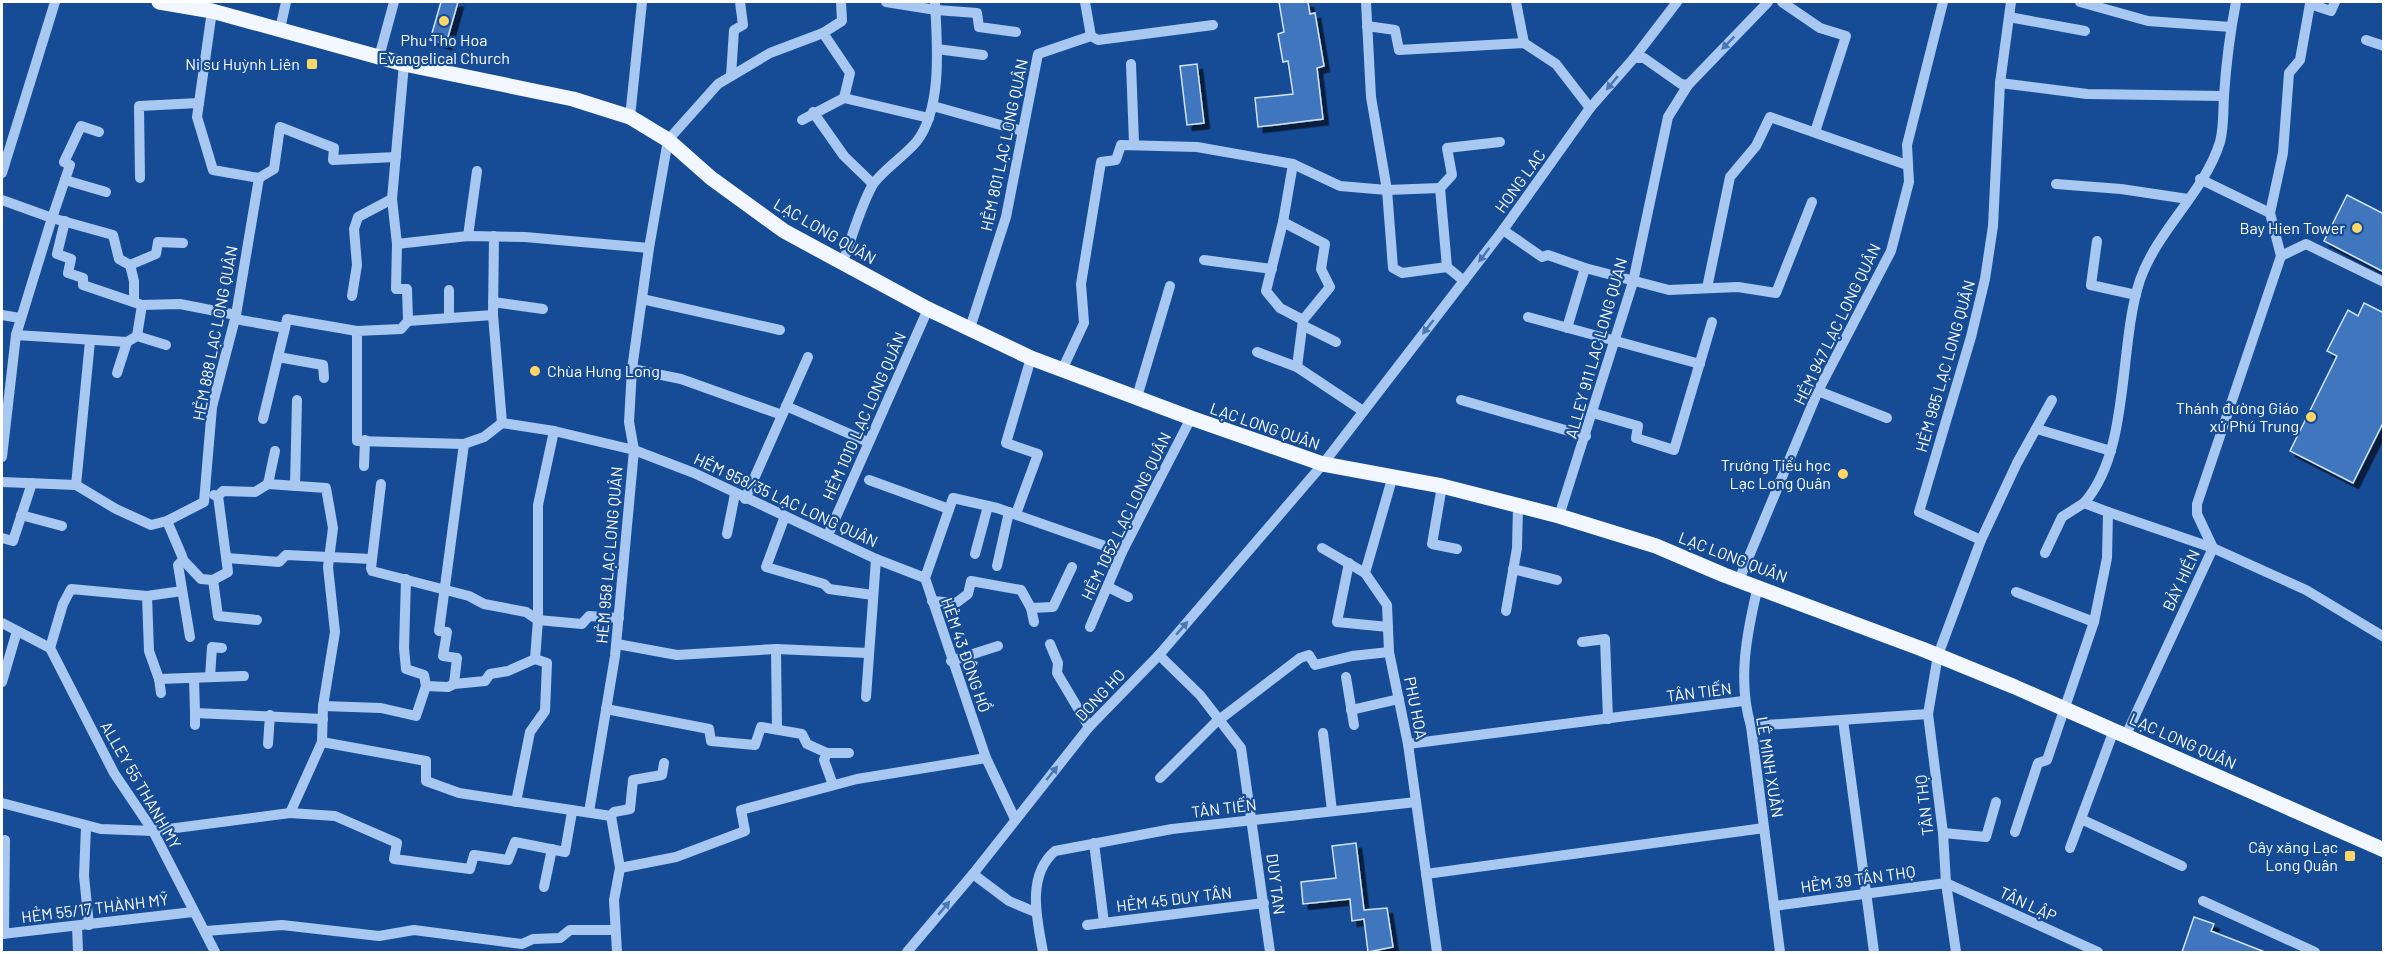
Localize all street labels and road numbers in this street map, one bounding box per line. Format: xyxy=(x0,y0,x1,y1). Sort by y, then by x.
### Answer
street label: HẺM 801 LẠC LONG QUÂN xyxy=(976,57,1031,233)
street label: HONG LAC xyxy=(1490,145,1549,216)
street label: LẠC LONG QUÂN xyxy=(771,194,880,268)
street label: HẺM 947 LẠC LONG QUÂN xyxy=(1789,240,1884,408)
street label: HẺM 888 LẠC LONG QUÂN xyxy=(188,244,241,422)
street label: ALLEY 911 LAC LONG QUAN xyxy=(1561,255,1630,441)
street label: HẺM 985 LẠC LONG QUÂN xyxy=(1911,278,1978,454)
street label: HẺM 1010 LẠC LONG QUÂN xyxy=(818,329,909,503)
street label: LẠC LONG QUÂN xyxy=(1208,398,1323,453)
street label: HẺM 1052 LẠC LONG QUÂN xyxy=(1077,429,1175,603)
street label: HẺM 958/35 LẠC LONG QUÂN xyxy=(691,449,881,551)
street label: HẺM 958 LẠC LONG QUÂN xyxy=(591,466,626,644)
street label: LẠC LONG QUÂN xyxy=(1676,527,1790,586)
street label: BẢY HIỀN xyxy=(2158,546,2203,614)
street label: HẺM 43 ĐÔNG HỒ xyxy=(938,595,995,715)
street label: DONG HO xyxy=(1071,665,1128,725)
street label: PHU HOA xyxy=(1401,675,1432,741)
street label: TÂN TIẾN xyxy=(1665,678,1733,705)
street label: LẠC LONG QUÂN xyxy=(2127,708,2240,773)
street label: LÊ MINH XUÂN xyxy=(1753,715,1788,819)
street label: ALLEY 55 THANH MY xyxy=(97,718,186,852)
street label: TÂN THỌ xyxy=(1910,773,1937,837)
street label: TÂN TIẾN xyxy=(1190,794,1258,821)
street label: DUY TAN xyxy=(1263,852,1290,916)
street label: HẺM 39 TÂN THỌ xyxy=(1799,861,1917,896)
street label: HẺM 45 DUY TÂN xyxy=(1115,882,1233,915)
street label: TÂN LẬP xyxy=(1997,882,2060,925)
street label: HẺM 55/17 THÀNH MỸ xyxy=(20,889,170,926)

